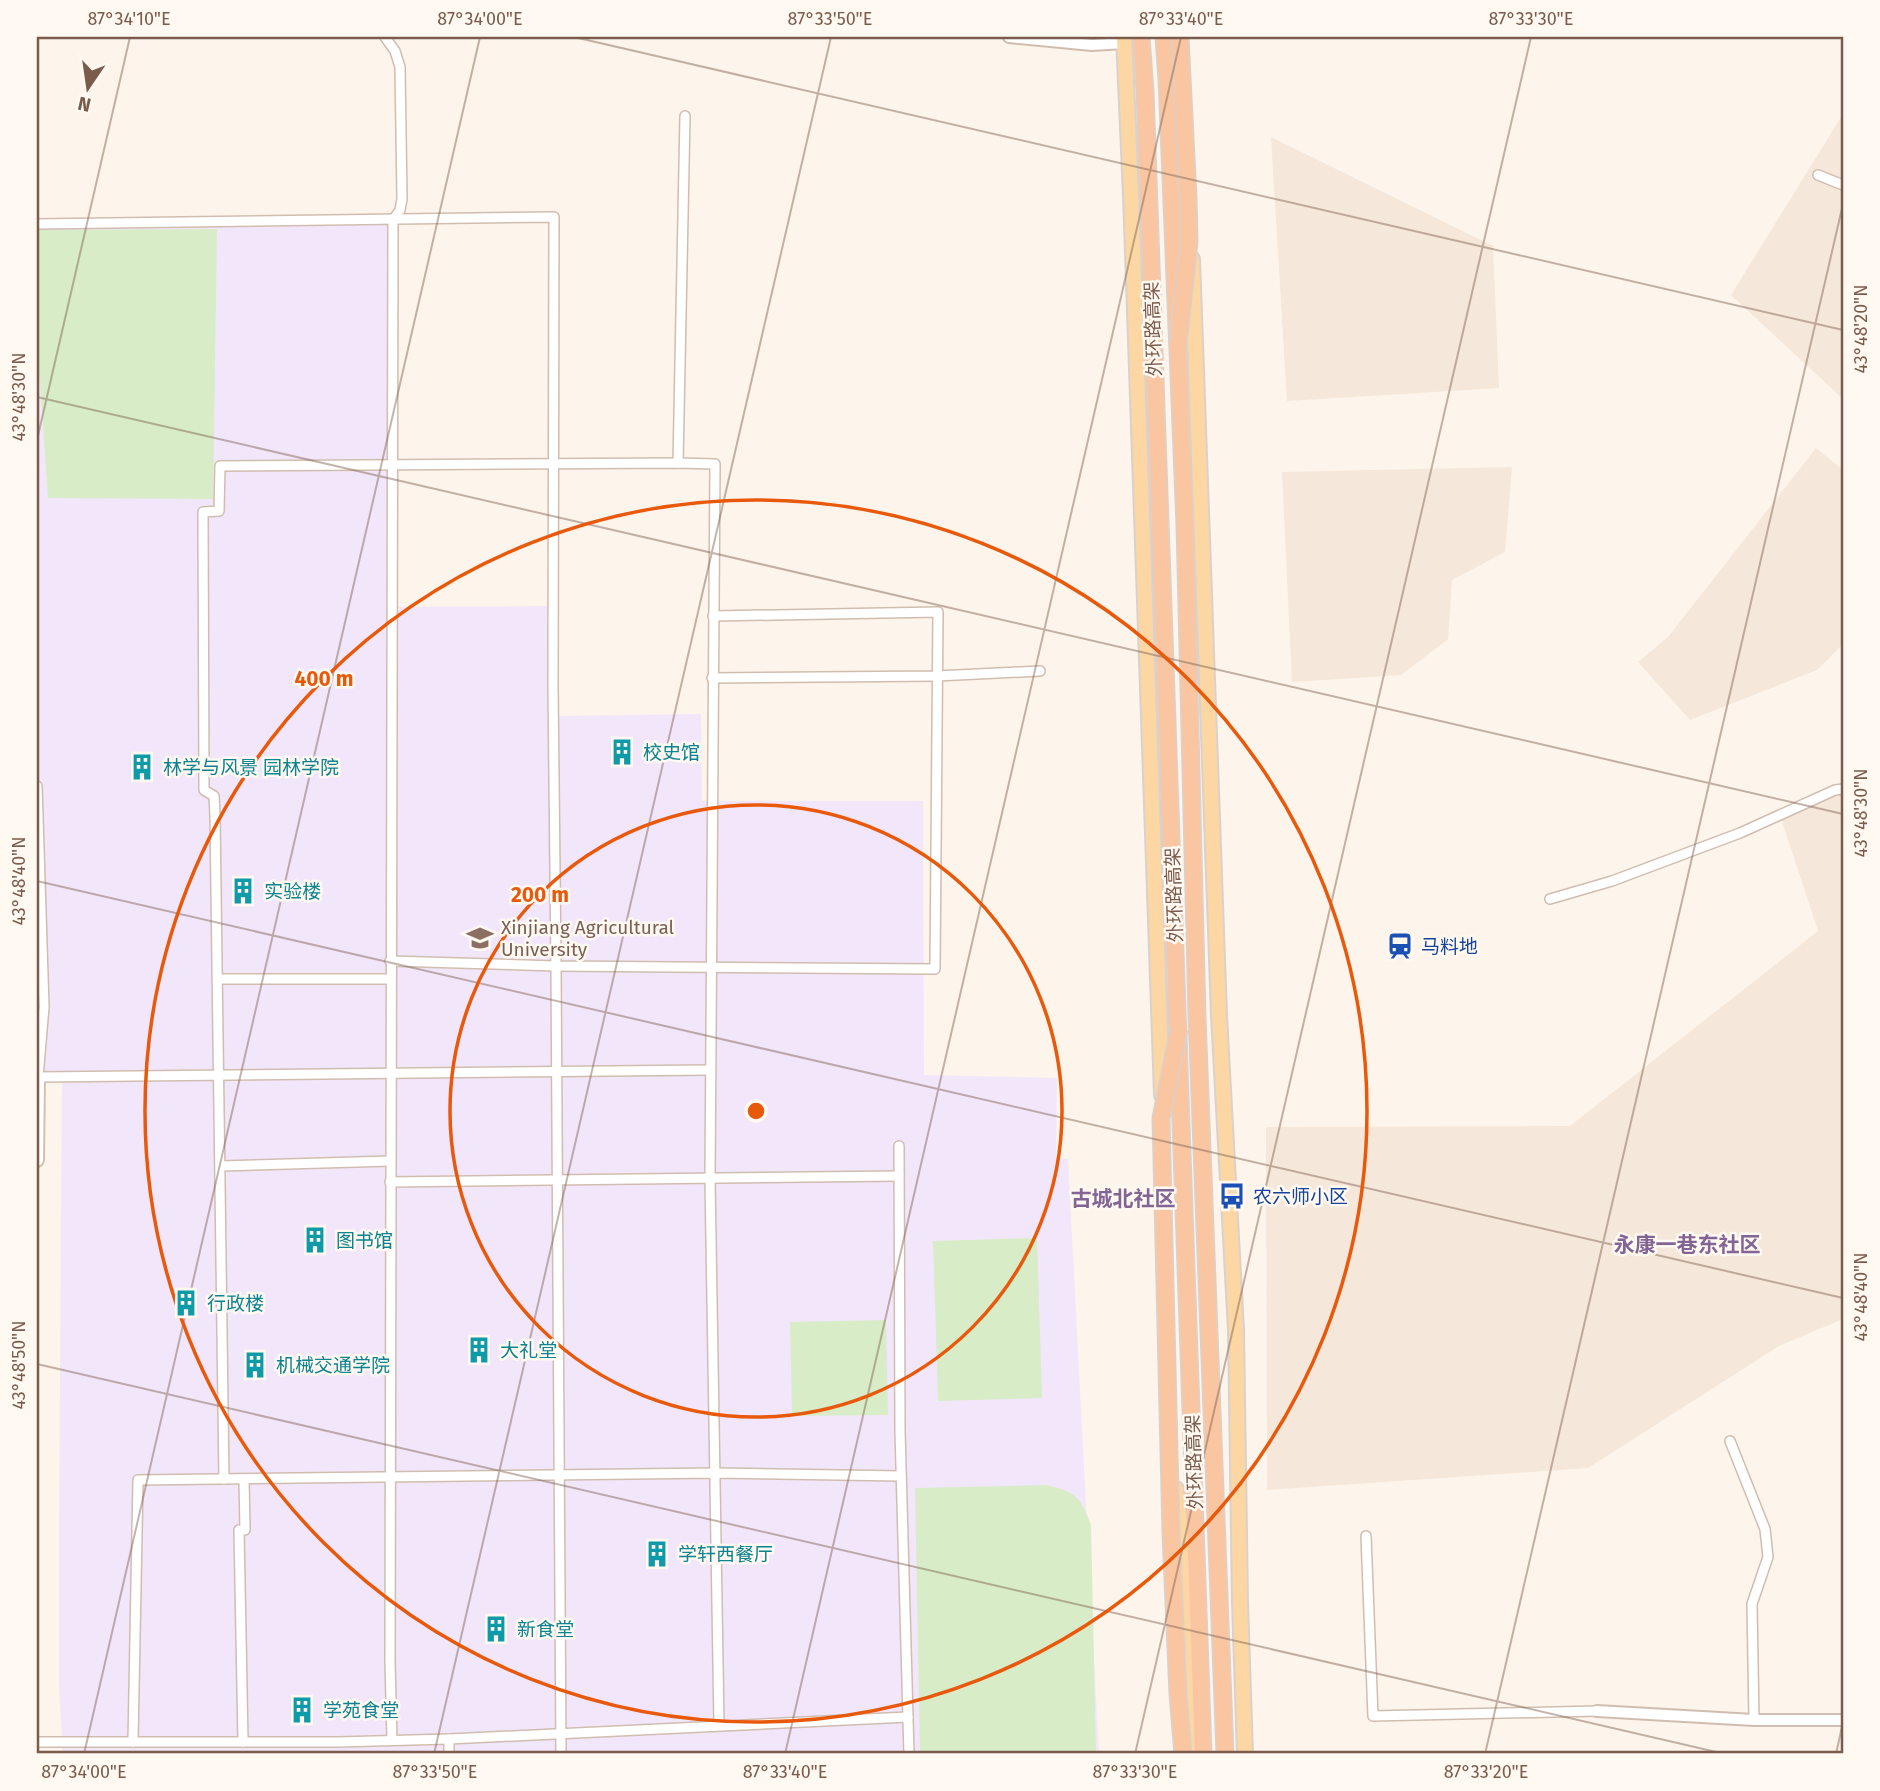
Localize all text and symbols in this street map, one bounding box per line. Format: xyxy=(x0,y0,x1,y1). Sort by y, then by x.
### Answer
text: 87°34'10"E xyxy=(87,8,171,30)
text: 87°34'00"E xyxy=(437,8,523,30)
text: 87°33'50"E xyxy=(788,8,872,30)
text: 87°33'40"E xyxy=(1139,8,1223,30)
text: 87°33'30"E xyxy=(1489,8,1573,30)
north arrow xyxy=(52,52,122,122)
text: N xyxy=(76,91,93,117)
street label: 外环路高架 xyxy=(1140,281,1166,377)
text: 43°48'20"N xyxy=(1850,284,1872,374)
text: 43°48'30"N xyxy=(8,352,30,442)
text: 400 m xyxy=(294,666,354,692)
building icon: 校史馆 xyxy=(607,737,637,767)
place label: 校史馆 xyxy=(643,741,700,764)
building icon: 林学与风景 园林学院 xyxy=(127,752,157,782)
place label: 林学与风景 园林学院 xyxy=(163,756,339,779)
text: 43°48'30"N xyxy=(1850,768,1872,858)
text: 43°48'40"N xyxy=(8,836,30,926)
street label: 外环路高架 xyxy=(1161,847,1187,943)
building icon: 实验楼 xyxy=(228,876,258,906)
place label: 实验楼 xyxy=(264,880,321,903)
text: 200 m xyxy=(511,882,569,908)
place label: Xinjiang Agricultural University xyxy=(501,916,675,961)
school or university icon: Xinjiang Agricultural University xyxy=(465,923,495,953)
station icon: 马料地 xyxy=(1385,931,1415,961)
place label: 马料地 xyxy=(1421,935,1478,958)
centre of rings xyxy=(744,1099,768,1123)
bus stop icon: 农六师小区 xyxy=(1217,1181,1247,1211)
place label: 农六师小区 xyxy=(1253,1185,1348,1208)
district label: 古城北社区 xyxy=(1071,1186,1176,1212)
building icon: 图书馆 xyxy=(300,1225,330,1255)
place label: 图书馆 xyxy=(336,1229,393,1252)
district label: 永康一巷东社区 xyxy=(1614,1232,1761,1258)
text: 43°48'40"N xyxy=(1850,1252,1872,1342)
building icon: 行政楼 xyxy=(171,1288,201,1318)
place label: 行政楼 xyxy=(207,1292,264,1315)
text: 43°48'50"N xyxy=(8,1320,30,1410)
building icon: 大礼堂 xyxy=(464,1335,494,1365)
place label: 大礼堂 xyxy=(500,1339,557,1362)
building icon: 机械交通学院 xyxy=(240,1350,270,1380)
place label: 机械交通学院 xyxy=(276,1354,390,1377)
street label: 外环路高架 xyxy=(1181,1414,1207,1510)
building icon: 学轩西餐厅 xyxy=(642,1539,672,1569)
place label: 学轩西餐厅 xyxy=(678,1543,773,1566)
building icon: 新食堂 xyxy=(481,1614,511,1644)
place label: 新食堂 xyxy=(517,1618,574,1641)
building icon: 学苑食堂 xyxy=(287,1695,317,1725)
place label: 学苑食堂 xyxy=(323,1699,399,1722)
text: 87°34'00"E xyxy=(41,1761,127,1783)
text: 87°33'50"E xyxy=(393,1761,477,1783)
text: 87°33'40"E xyxy=(743,1761,827,1783)
text: 87°33'30"E xyxy=(1093,1761,1177,1783)
text: 87°33'20"E xyxy=(1444,1761,1528,1783)

